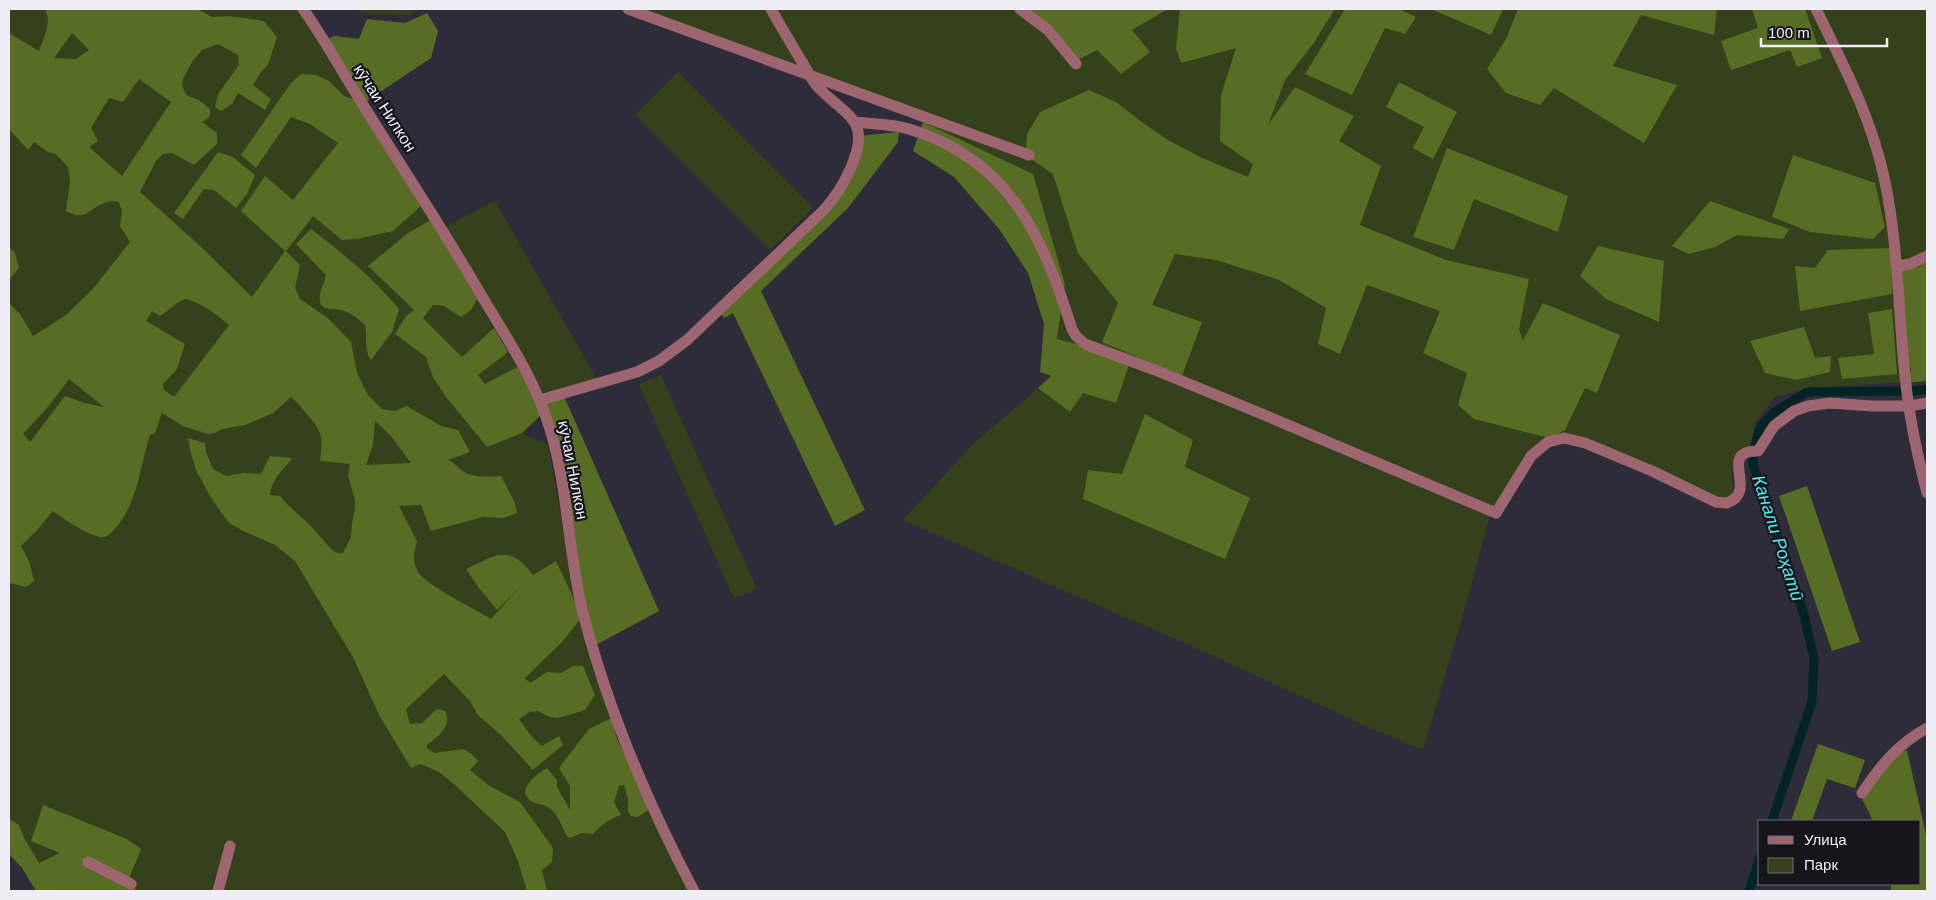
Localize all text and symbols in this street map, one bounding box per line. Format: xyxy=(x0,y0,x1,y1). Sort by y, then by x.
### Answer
scale bar xyxy=(1761,15,1887,47)
text: 100 m xyxy=(1768,24,1810,41)
street label: кӯчаи Нилкон xyxy=(351,61,419,155)
street label: кӯчаи Нилкон xyxy=(555,419,591,521)
water label: Канали Роҳатӣ xyxy=(1748,472,1808,604)
legend xyxy=(1758,820,1921,885)
text: Улица xyxy=(1804,831,1847,848)
text: Парк xyxy=(1804,856,1838,873)

